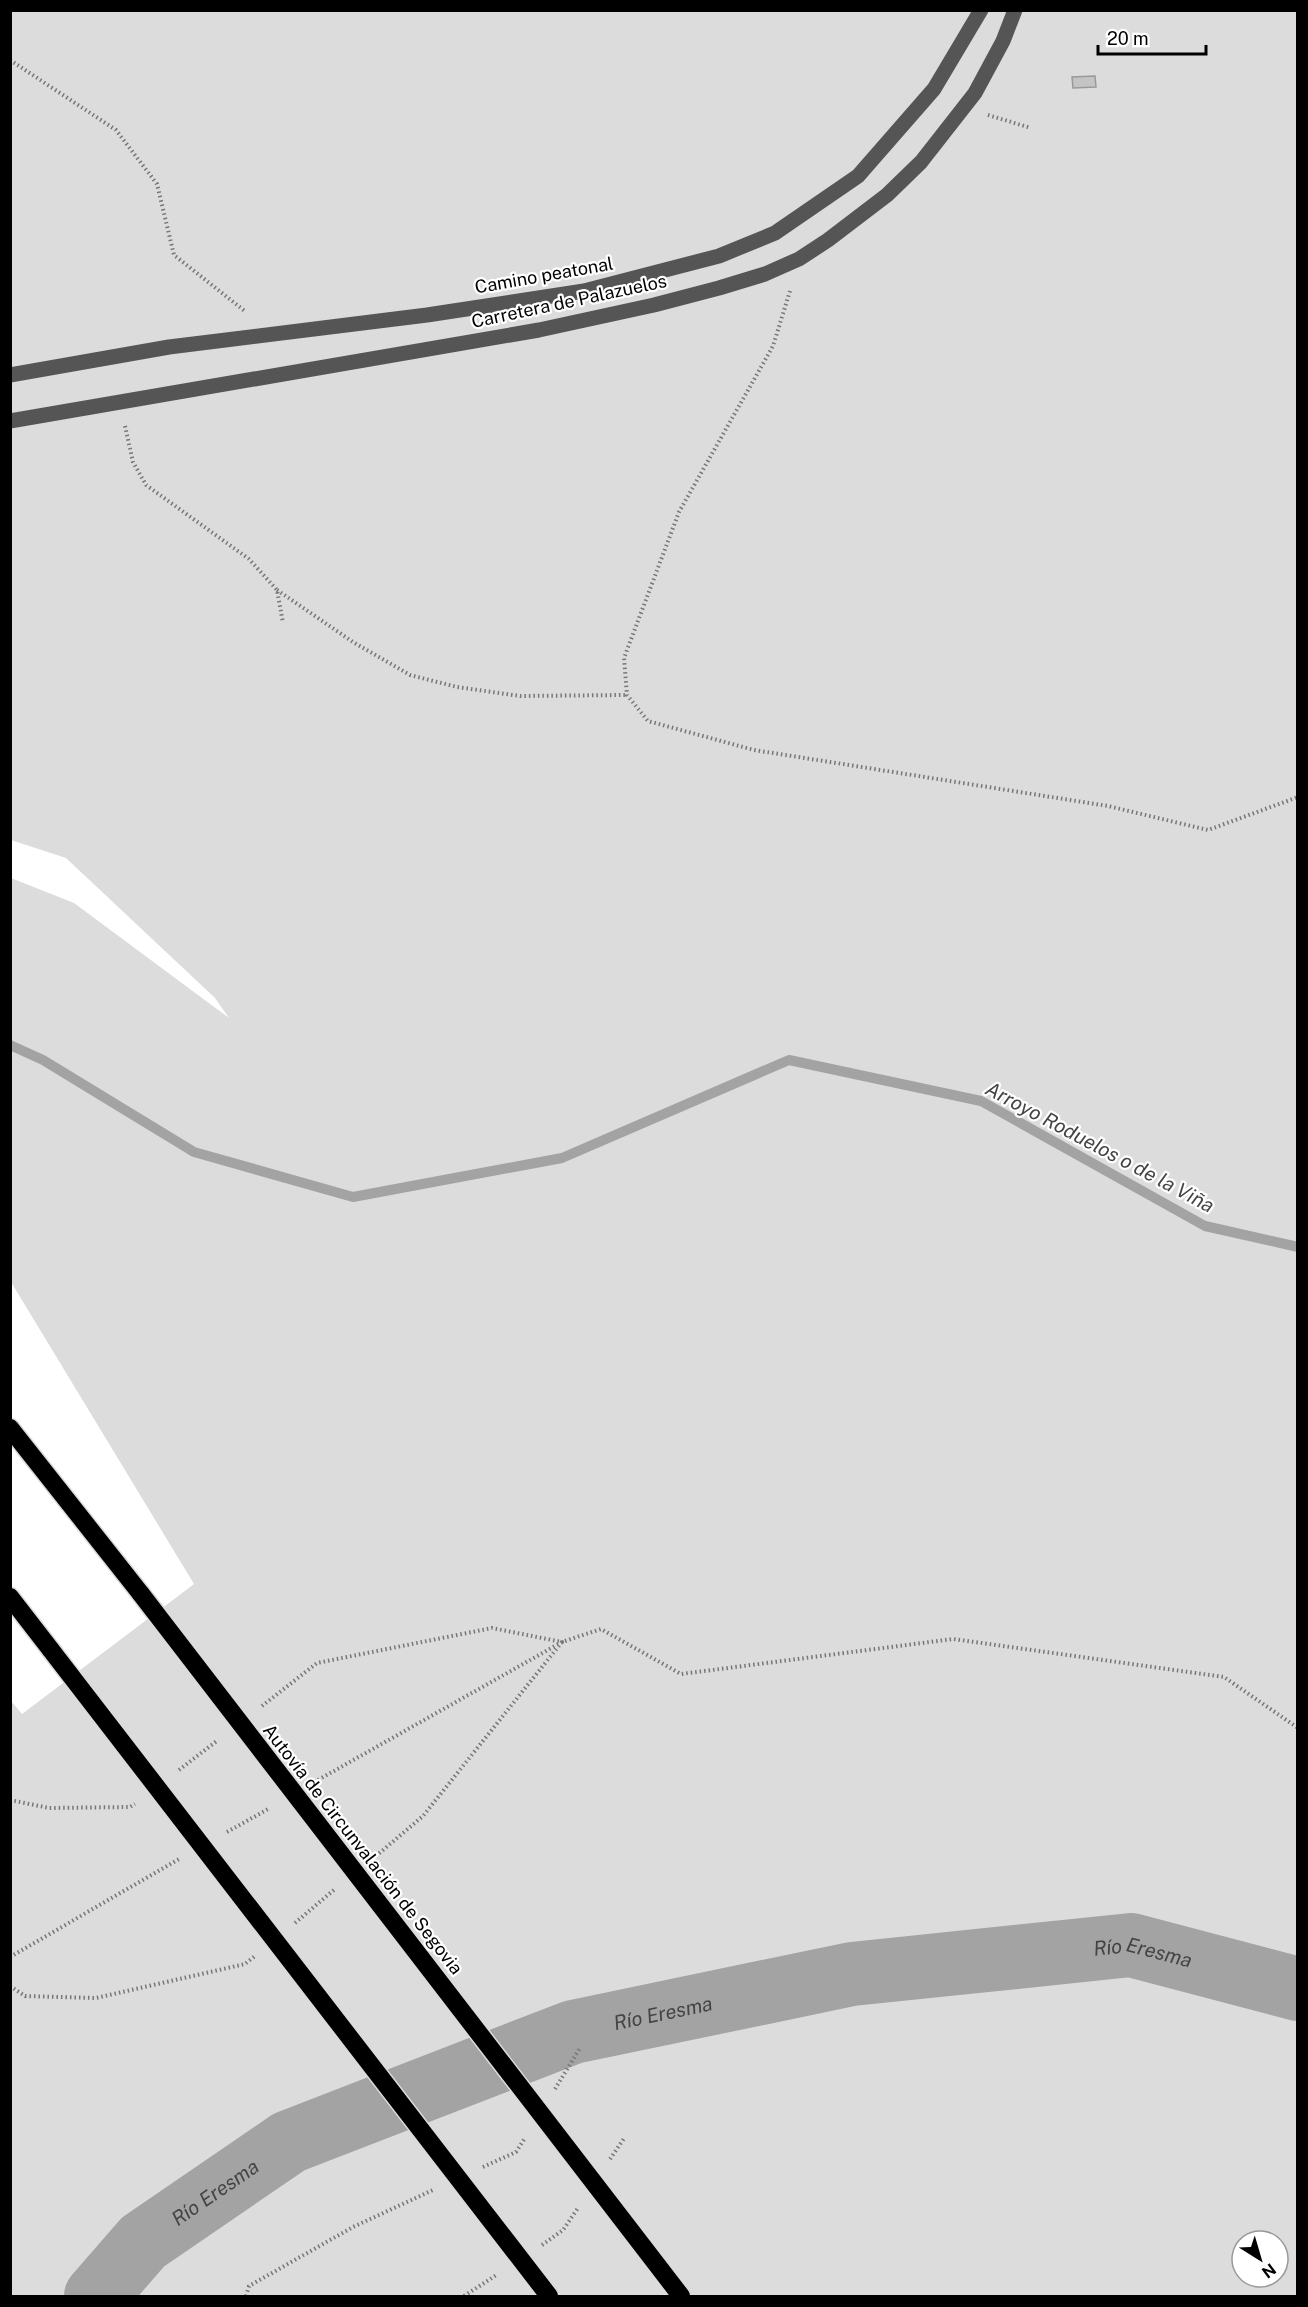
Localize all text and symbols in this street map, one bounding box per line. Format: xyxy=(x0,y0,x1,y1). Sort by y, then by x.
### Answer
scale bar xyxy=(1098,18,1206,56)
text: 20 m xyxy=(1107,28,1149,49)
street label: Camino peatonal xyxy=(473,252,615,298)
street label: Carretera de Palazuelos xyxy=(470,270,668,332)
water label: Arroyo Roduelos o de la Viña xyxy=(982,1076,1218,1218)
street label: Autovía de Circunvalación de Segovia xyxy=(259,1720,467,1978)
water label: Río Eresma xyxy=(1092,1932,1195,1973)
water label: Río Eresma xyxy=(611,1991,715,2035)
water label: Río Eresma xyxy=(167,2154,263,2231)
north arrow xyxy=(1230,2229,1290,2289)
text: N xyxy=(1258,2259,1279,2282)

